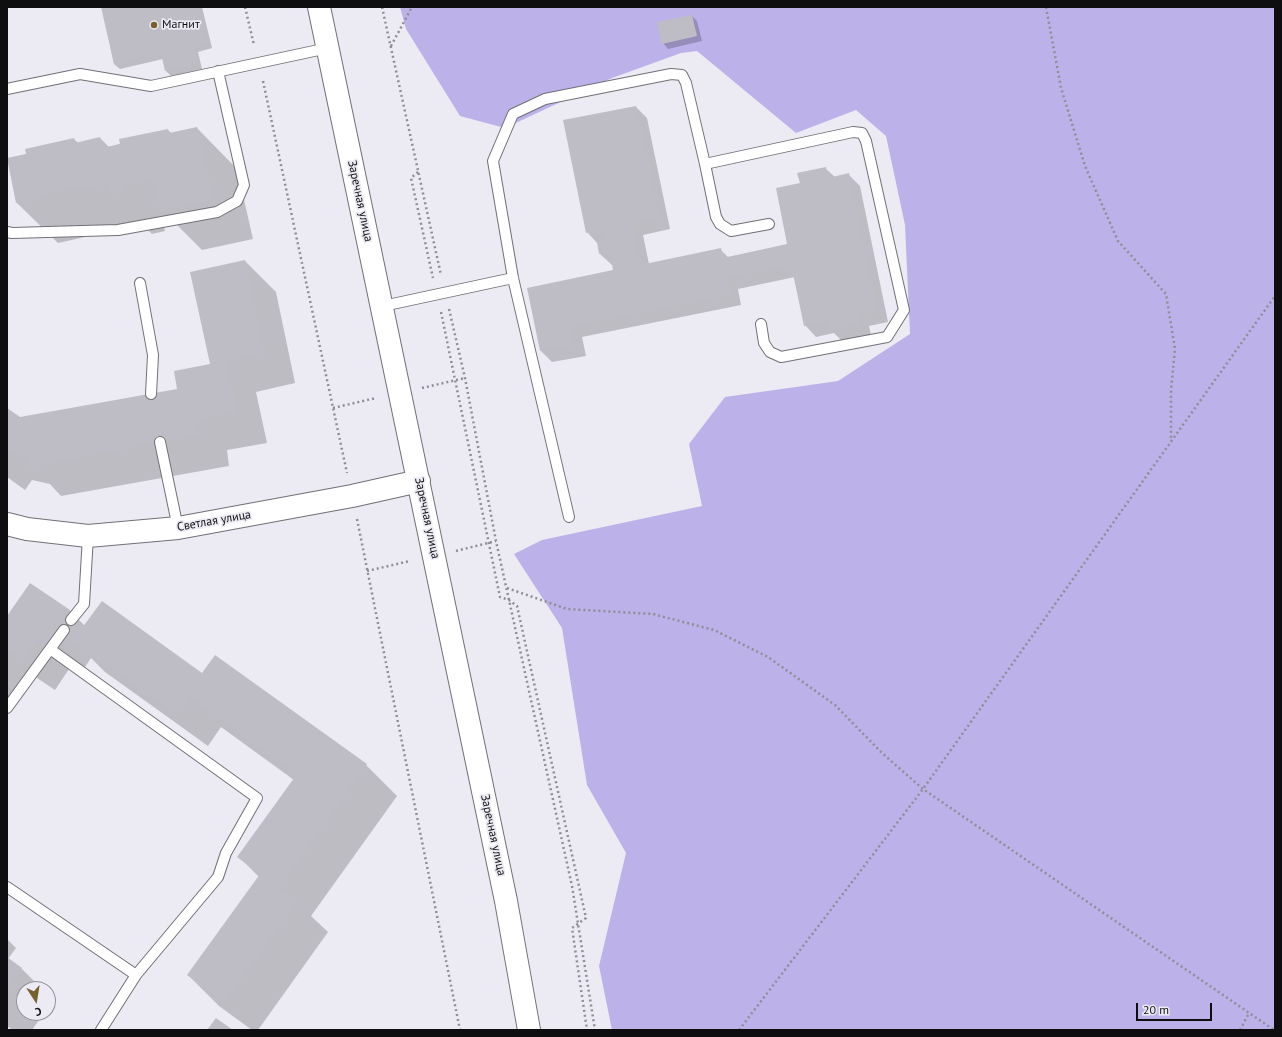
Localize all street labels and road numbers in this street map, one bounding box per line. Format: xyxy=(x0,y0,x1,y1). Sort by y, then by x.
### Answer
street label: Заречная улица xyxy=(344,159,376,243)
street label: Заречная улица xyxy=(411,476,443,560)
street label: Светлая улица xyxy=(176,507,252,535)
street label: Заречная улица xyxy=(477,793,509,877)

